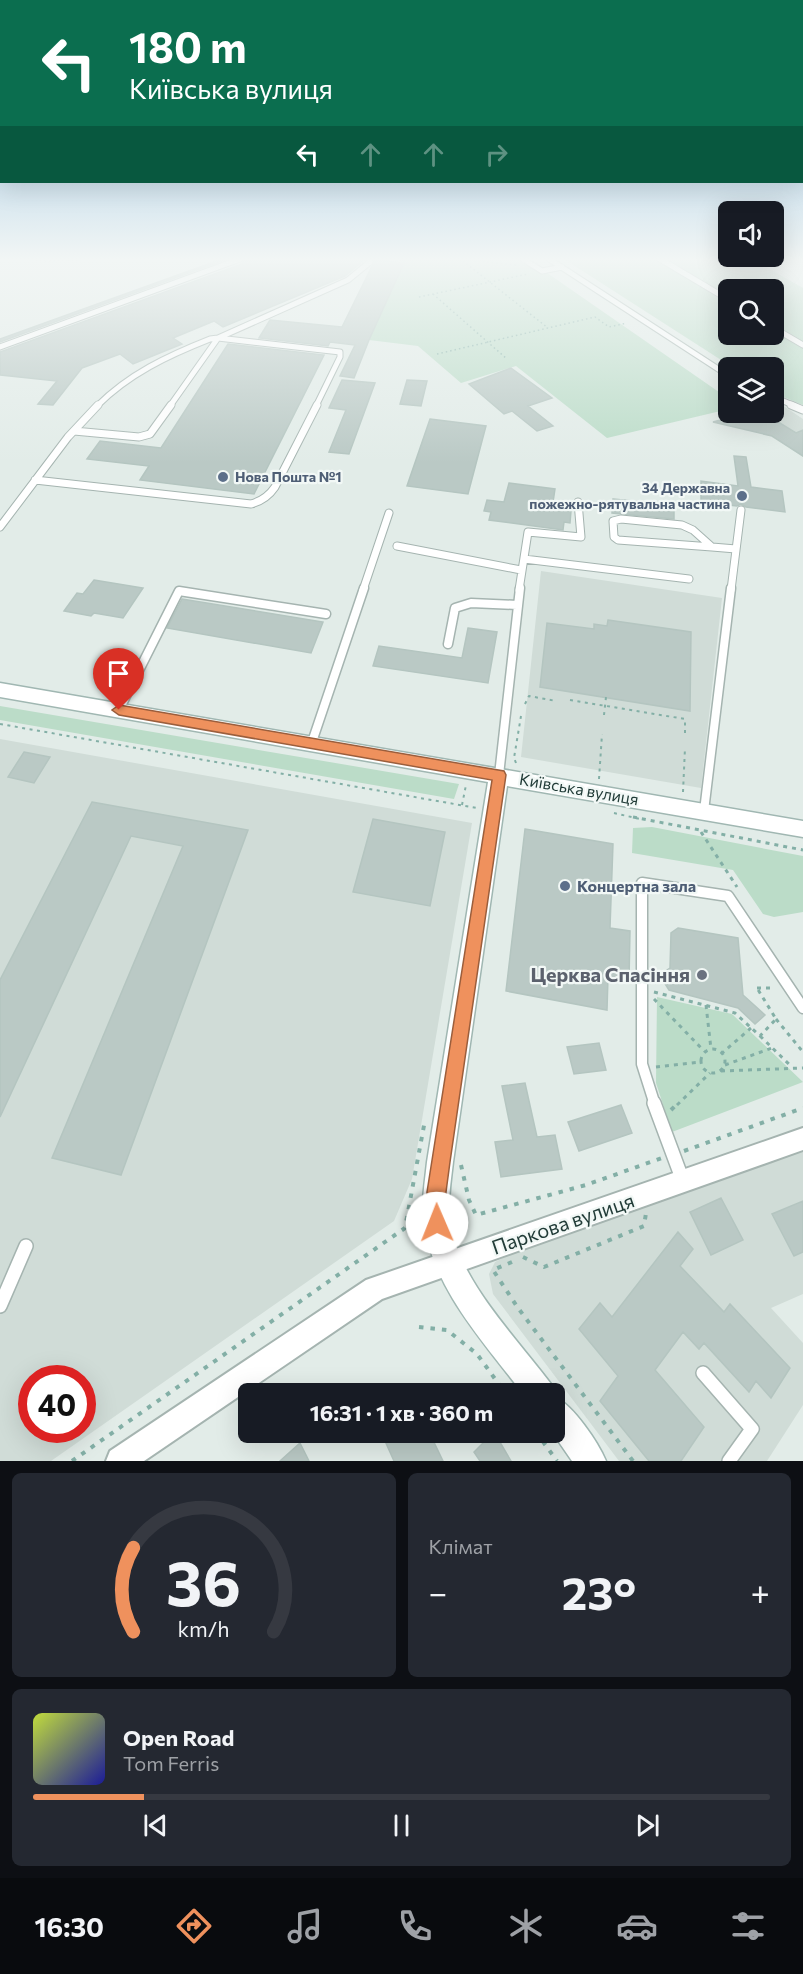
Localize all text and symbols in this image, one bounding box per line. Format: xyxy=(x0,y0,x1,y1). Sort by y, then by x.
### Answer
text: 180 m xyxy=(129,20,247,72)
icon: left xyxy=(30,24,108,102)
text: Київська вулиця xyxy=(129,72,333,105)
icon: left xyxy=(291,138,324,171)
icon: ahead xyxy=(354,138,387,171)
icon: ahead xyxy=(417,138,450,171)
icon: right xyxy=(480,138,513,171)
map controls xyxy=(718,201,784,423)
button: sound xyxy=(718,201,784,267)
button: search xyxy=(718,279,784,345)
button: layers xyxy=(718,357,784,423)
place label: Нова Пошта №1 xyxy=(235,468,342,485)
marker: Нова Пошта №1 xyxy=(216,470,230,484)
place label: 34 Державна пожежно-рятувальна частина xyxy=(529,479,730,512)
marker: 34 Державна пожежно-рятувальна частина xyxy=(735,489,749,503)
pin xyxy=(93,648,144,710)
icon: arrive xyxy=(102,657,135,690)
street label: Київська вулиця xyxy=(518,769,640,808)
place label: Концертна зала xyxy=(577,876,696,895)
marker: Концертна зала xyxy=(558,879,572,893)
place label: Церква Спасіння xyxy=(530,962,690,986)
marker: Церква Спасіння xyxy=(695,968,709,982)
street label: Паркова вулиця xyxy=(488,1187,637,1259)
position arrow xyxy=(405,1191,469,1255)
speed limit sign: 40 xyxy=(18,1365,96,1443)
text: 16:31 · 1 хв · 360 m xyxy=(310,1399,493,1426)
text: Клімат xyxy=(429,1534,493,1558)
text: 36 xyxy=(166,1543,241,1619)
text: 23° xyxy=(562,1564,636,1619)
text: − xyxy=(429,1571,447,1612)
text: + xyxy=(751,1571,770,1612)
text: km/h xyxy=(178,1615,230,1641)
text: Open Road xyxy=(123,1724,234,1751)
text: Tom Ferris xyxy=(123,1751,219,1775)
icon: previous xyxy=(139,1809,172,1842)
icon: pause xyxy=(385,1809,418,1842)
icon: next xyxy=(631,1809,664,1842)
icon: directions xyxy=(173,1905,215,1947)
icon: music xyxy=(284,1905,326,1947)
icon: phone xyxy=(394,1905,436,1947)
icon: climate xyxy=(505,1905,547,1947)
icon: car xyxy=(616,1905,658,1947)
icon: filters xyxy=(727,1905,769,1947)
text: 16:30 xyxy=(34,1910,104,1943)

